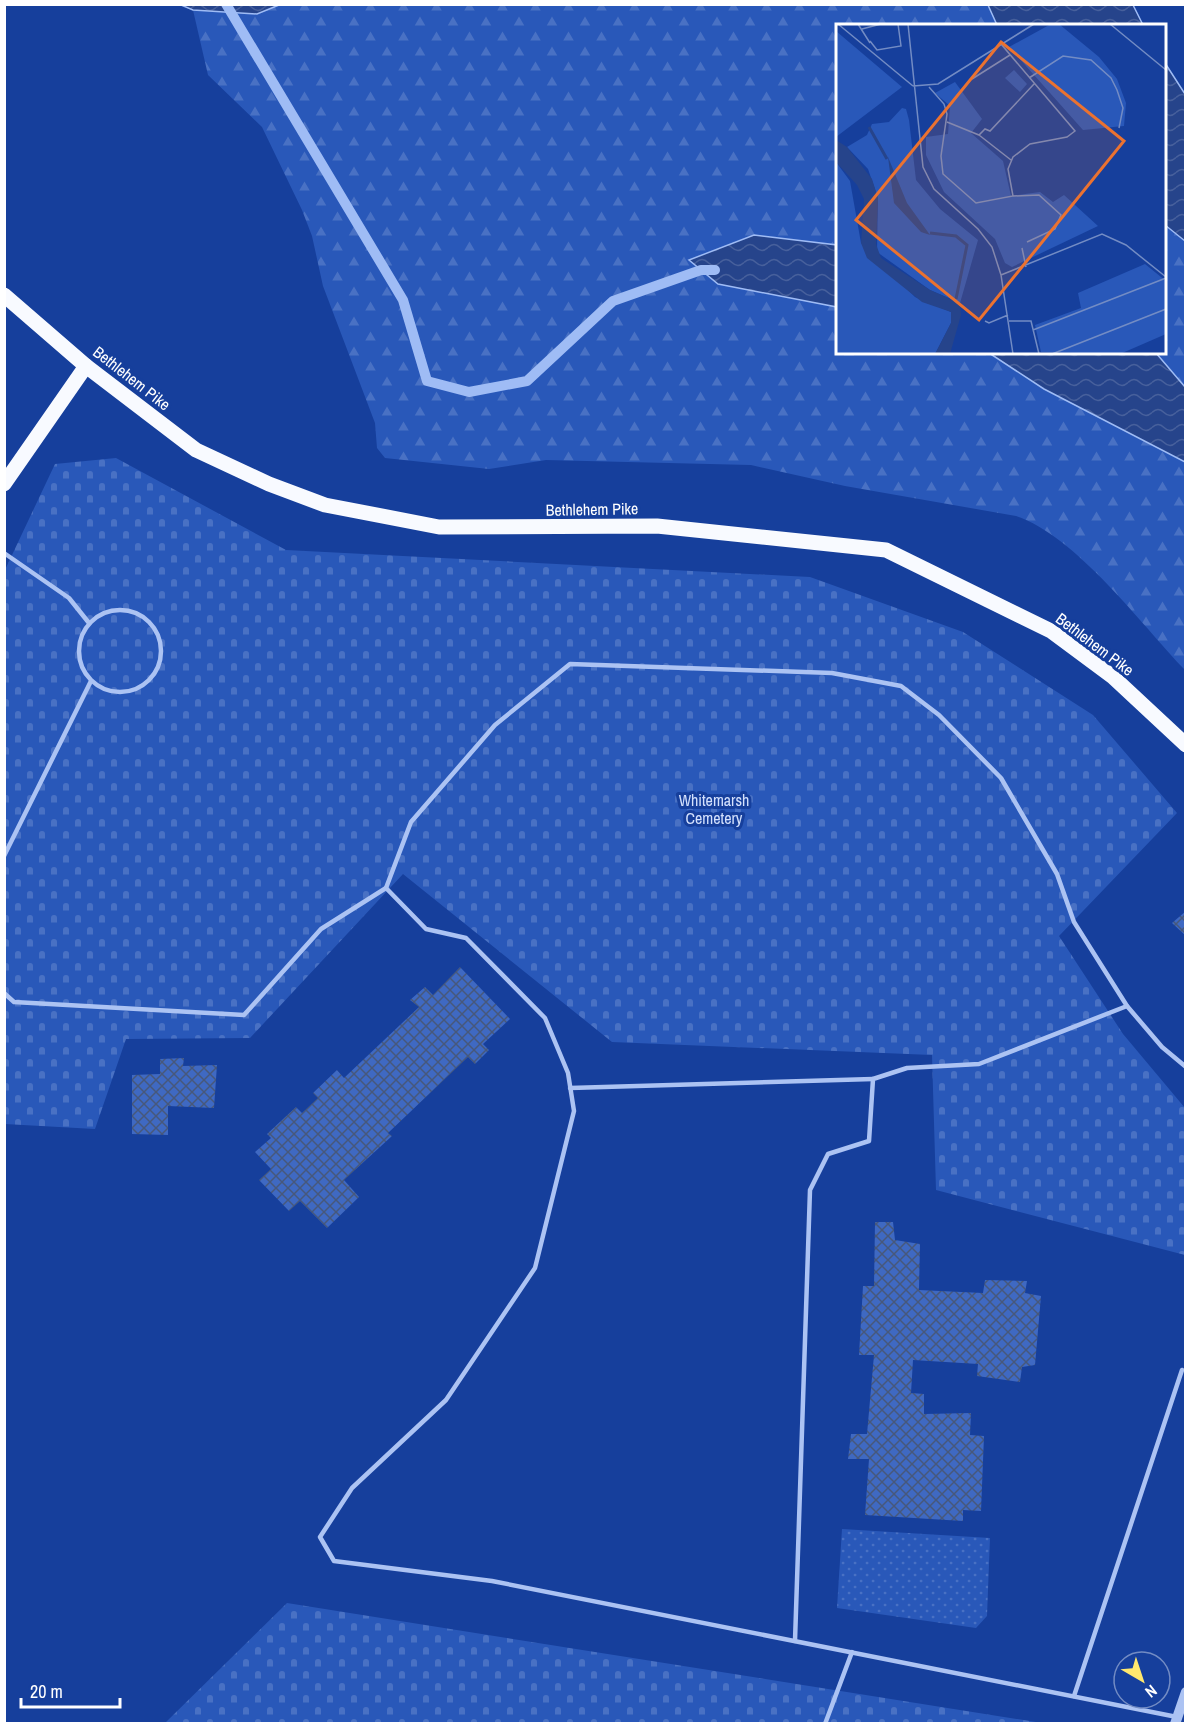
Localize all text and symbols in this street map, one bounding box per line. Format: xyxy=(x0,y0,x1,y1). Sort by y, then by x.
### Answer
inset map xyxy=(836,24,1166,354)
street label: Bethlehem Pike xyxy=(89,341,175,415)
street label: Bethlehem Pike xyxy=(546,497,638,521)
street label: Bethlehem Pike xyxy=(1051,607,1139,681)
park label: Whitemarsh Cemetery xyxy=(679,789,749,829)
north arrow xyxy=(1112,1650,1172,1710)
scale bar xyxy=(21,1671,120,1709)
text: 20 m xyxy=(30,1679,63,1704)
text: N xyxy=(1141,1680,1162,1703)

